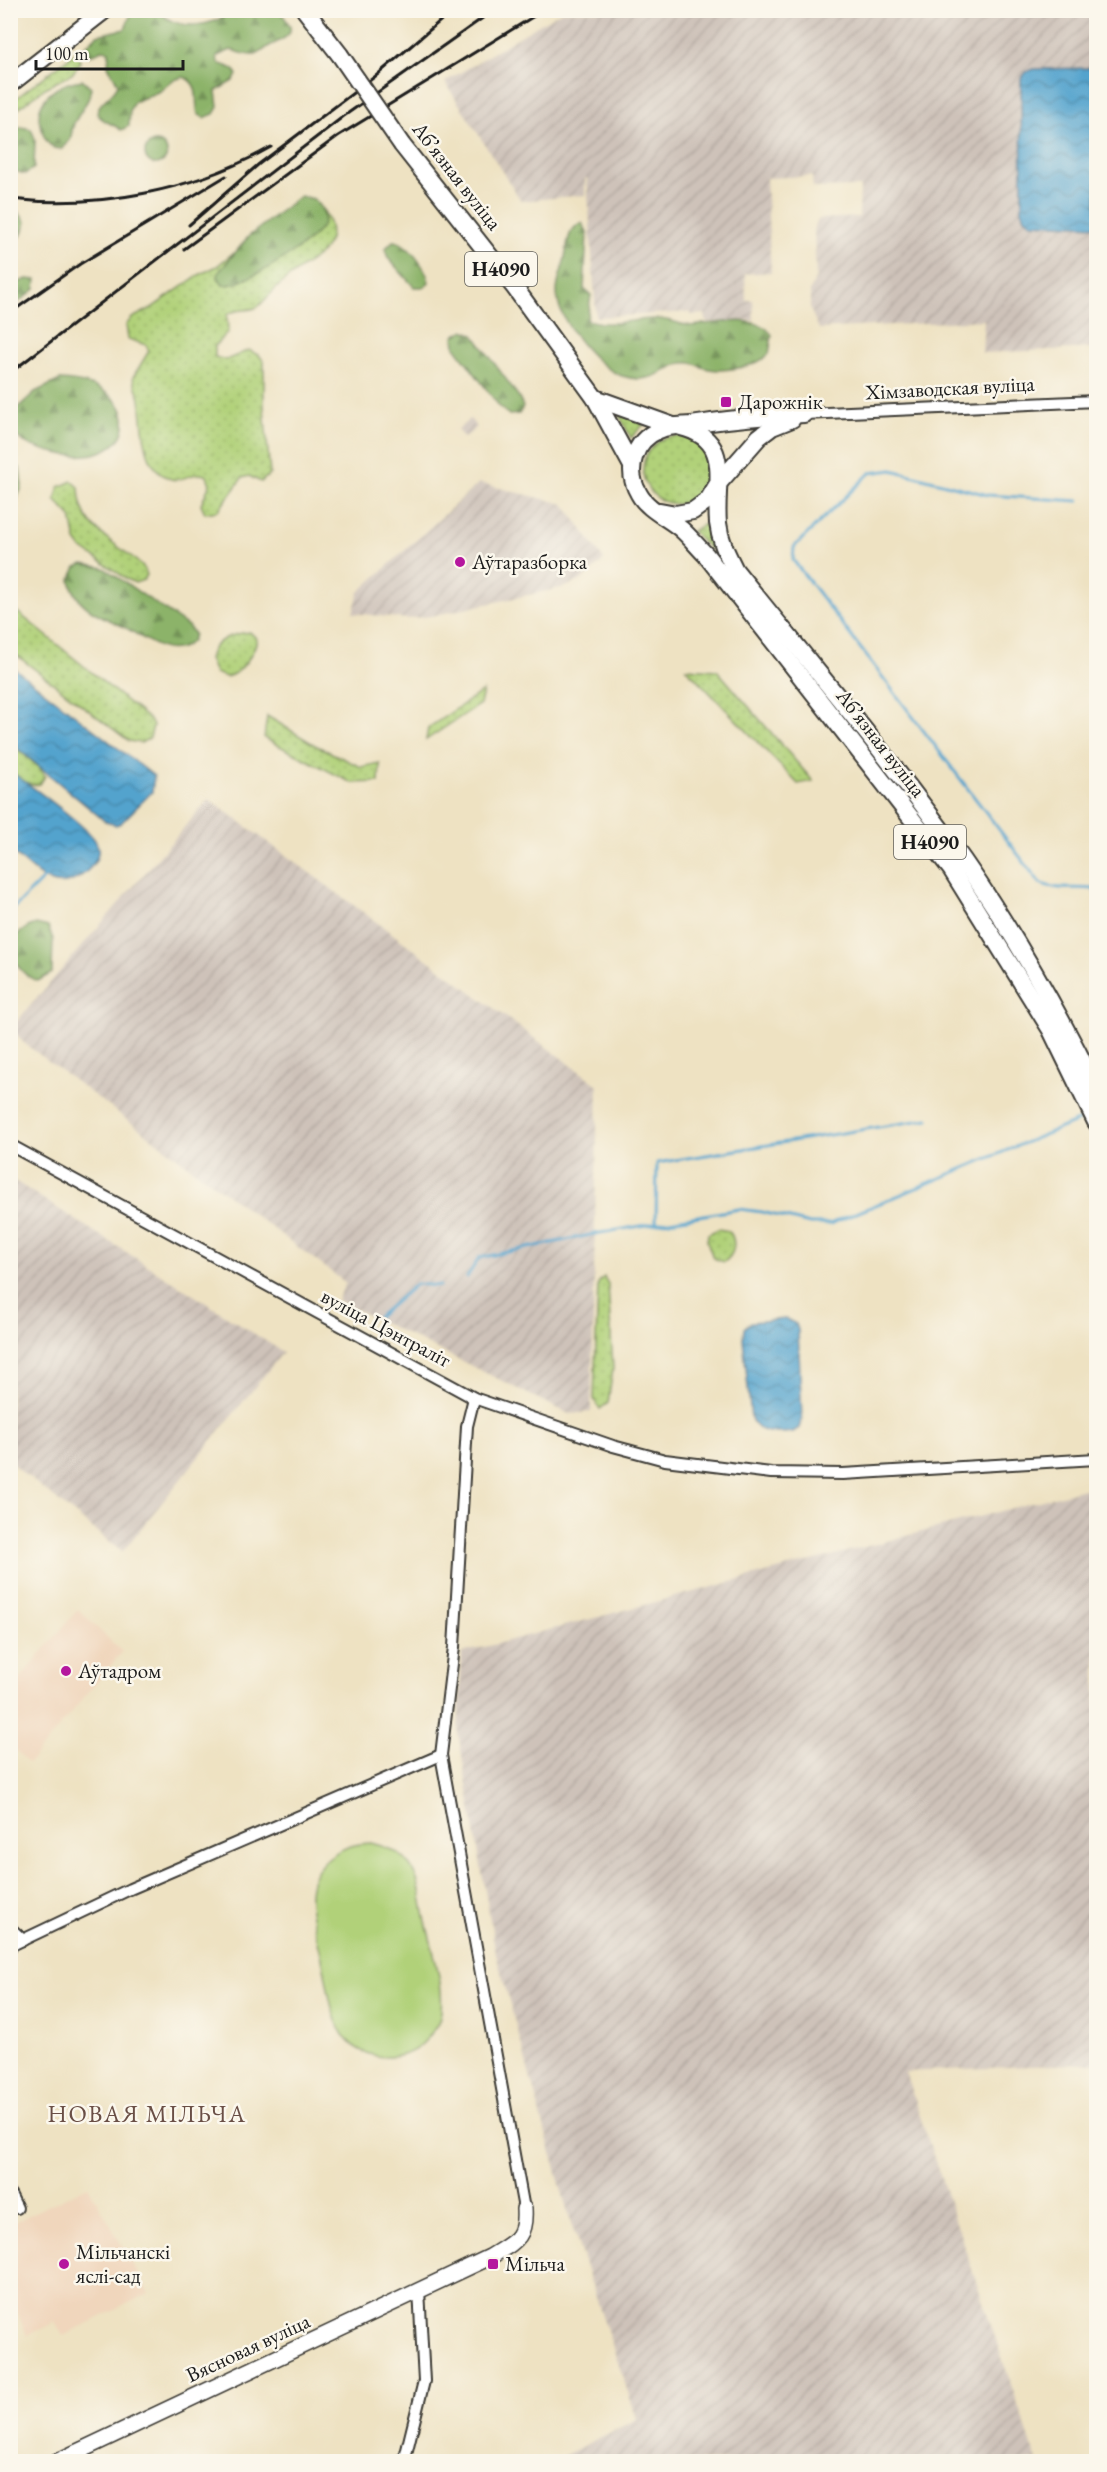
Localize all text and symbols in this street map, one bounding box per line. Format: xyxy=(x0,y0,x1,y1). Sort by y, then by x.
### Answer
scale bar xyxy=(36,33,183,71)
text: 100 m xyxy=(45,42,89,65)
street label: Абʼязная вуліца xyxy=(406,115,508,236)
road number: Н4090 xyxy=(465,252,537,286)
street label: Хімзаводская вуліца xyxy=(864,370,1036,405)
place label: Дарожнік xyxy=(738,388,823,415)
marker: Дарожнік xyxy=(719,395,733,409)
place label: Аўтаразборка xyxy=(471,548,588,575)
marker: Аўтаразборка xyxy=(453,555,467,569)
street label: Абʼязная вуліца xyxy=(830,682,932,803)
road number: Н4090 xyxy=(894,825,966,859)
street label: вуліца Цэнтраліт xyxy=(317,1282,456,1373)
place label: Аўтадром xyxy=(77,1657,161,1684)
marker: Аўтадром xyxy=(59,1664,73,1678)
district label: НОВАЯ МІЛЬЧА xyxy=(47,2098,247,2129)
place label: Мільчанскі яслі-сад xyxy=(75,2238,170,2289)
place label: Мільча xyxy=(505,2250,565,2277)
marker: Мільчанскі яслі-сад xyxy=(57,2257,71,2271)
marker: Мільча xyxy=(486,2257,500,2271)
street label: Вясновая вуліца xyxy=(181,2307,315,2388)

